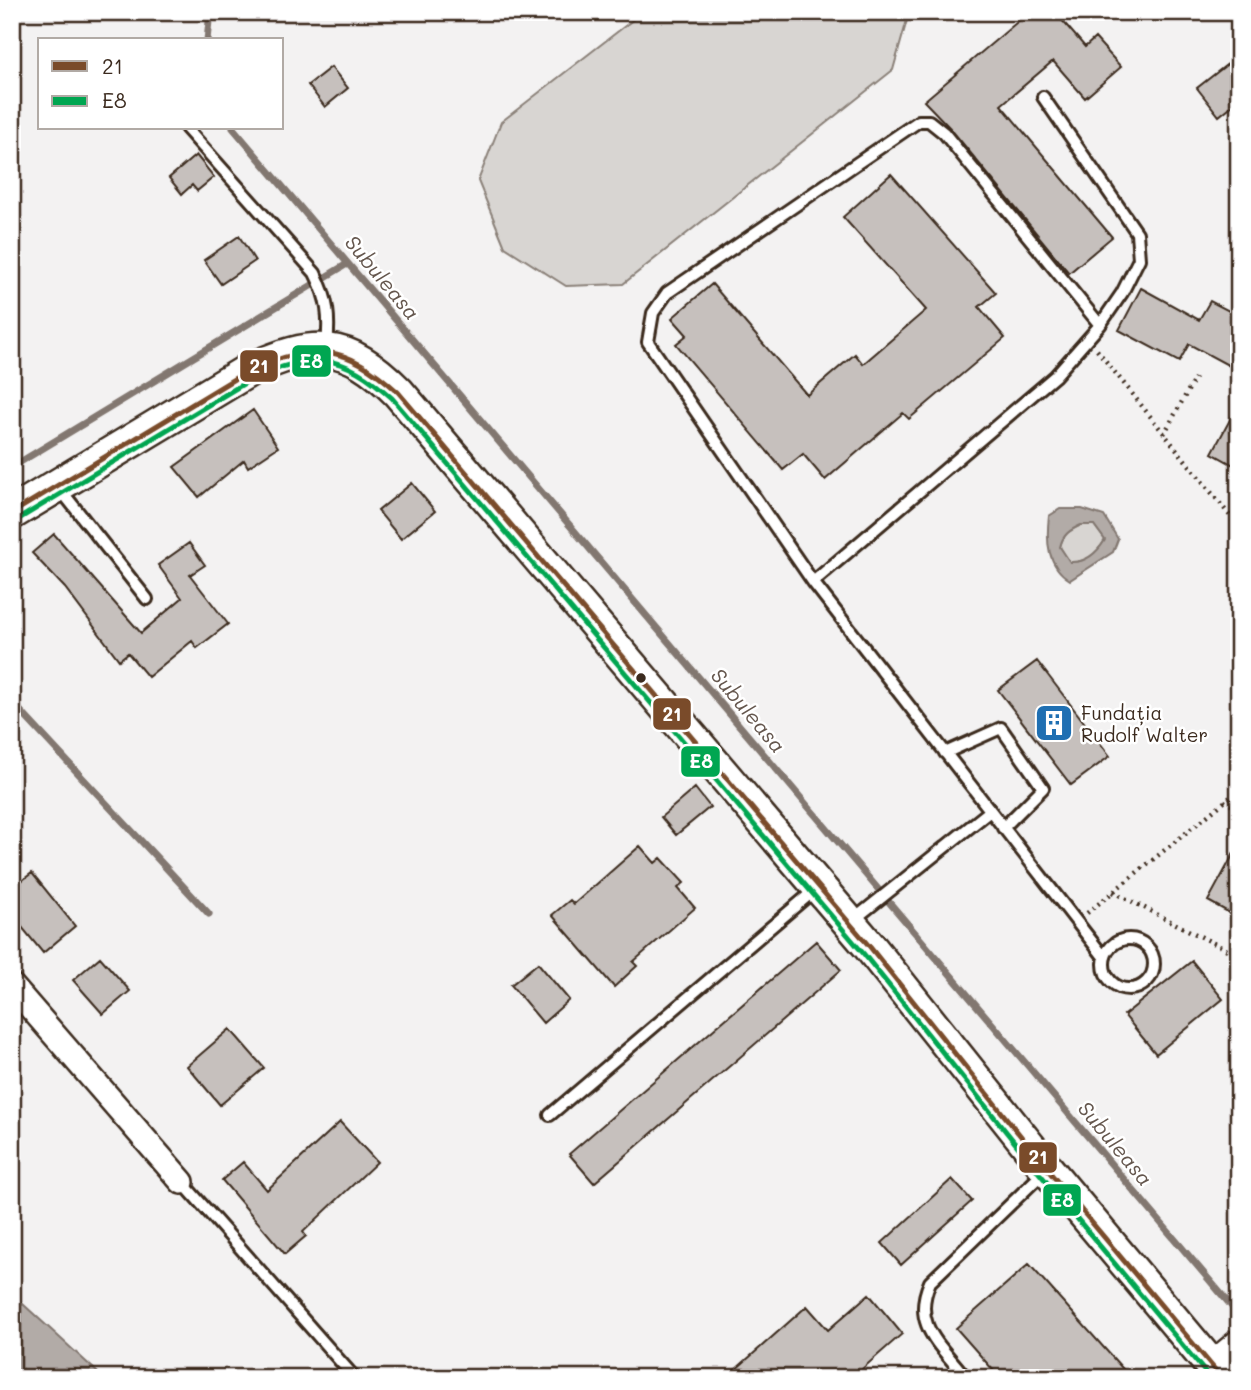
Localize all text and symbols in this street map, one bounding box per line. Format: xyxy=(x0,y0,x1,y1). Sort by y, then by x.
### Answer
legend xyxy=(38,38,284,130)
text: 21 xyxy=(102,52,123,79)
text: E8 xyxy=(102,86,127,113)
water label: Subuleasa xyxy=(340,229,426,325)
line badge: E8 xyxy=(291,344,332,378)
text: E8 xyxy=(299,348,323,373)
line badge: 21 xyxy=(239,349,279,383)
text: 21 xyxy=(249,353,269,378)
water label: Subuleasa xyxy=(706,662,792,758)
unlabelled marker xyxy=(634,671,648,685)
line badge: 21 xyxy=(652,697,692,731)
place label: Fundația Rudolf Walter xyxy=(1081,700,1208,747)
text: 21 xyxy=(662,701,682,726)
building icon: Fundația Rudolf Walter xyxy=(1033,702,1075,744)
line badge: E8 xyxy=(680,745,721,778)
text: E8 xyxy=(689,748,713,773)
water label: Subuleasa xyxy=(1073,1095,1159,1191)
line badge: 21 xyxy=(1018,1141,1058,1174)
text: 21 xyxy=(1028,1144,1048,1169)
line badge: E8 xyxy=(1042,1183,1082,1217)
text: E8 xyxy=(1050,1187,1074,1212)

